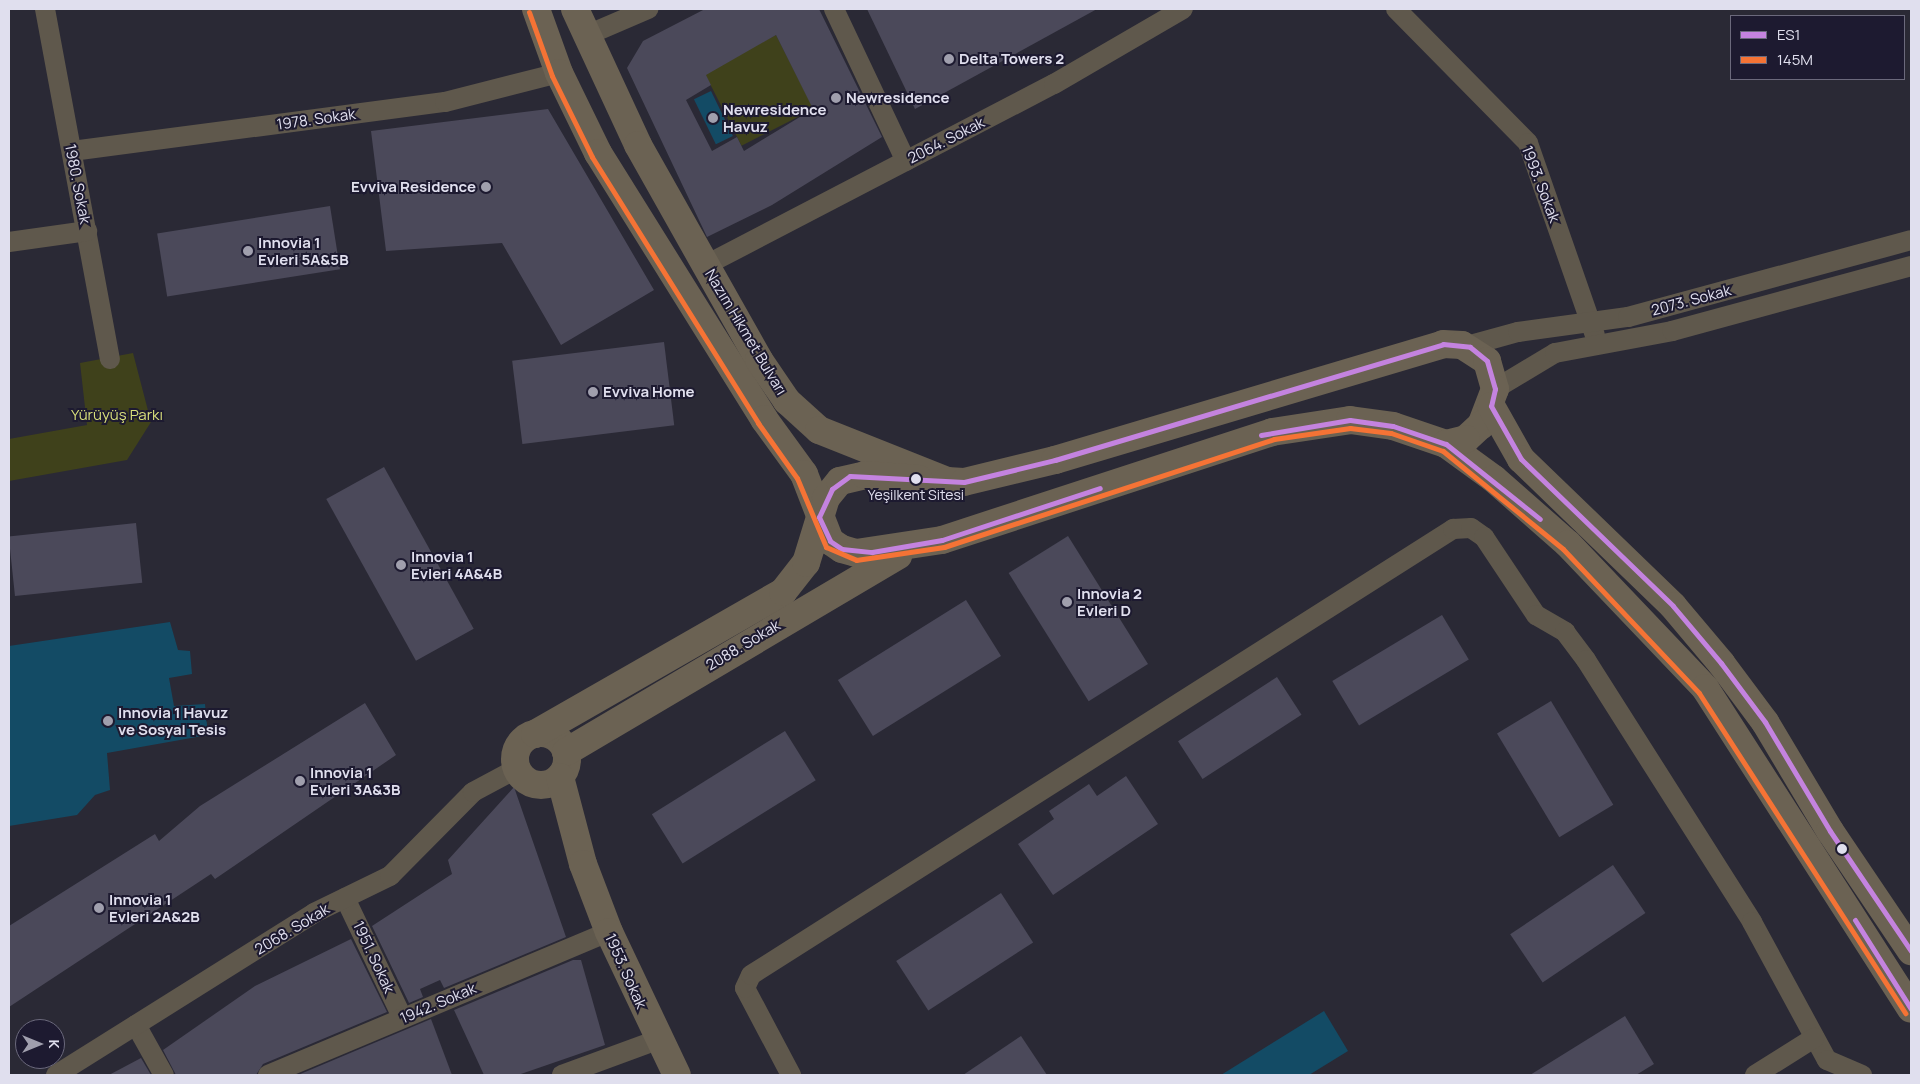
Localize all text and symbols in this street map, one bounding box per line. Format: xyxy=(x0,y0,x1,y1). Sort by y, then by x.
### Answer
legend xyxy=(1730,15,1905,80)
text: ES1 xyxy=(1777,24,1800,45)
text: 145M xyxy=(1777,49,1813,70)
place label: Delta Towers 2 xyxy=(959,50,1064,68)
marker: Delta Towers 2 xyxy=(943,53,955,65)
place label: Newresidence xyxy=(846,89,949,107)
marker: Newresidence xyxy=(830,92,842,104)
place label: Newresidence Havuz xyxy=(723,100,826,135)
street label: 1978. Sokak xyxy=(275,105,357,133)
marker: Newresidence Havuz xyxy=(707,112,719,124)
street label: 2064. Sokak xyxy=(905,113,987,167)
street label: 1980. Sokak xyxy=(61,142,95,226)
street label: 1993. Sokak xyxy=(1518,143,1564,225)
place label: Evviva Residence xyxy=(351,178,476,196)
marker: Evviva Residence xyxy=(480,181,492,193)
place label: Innovia 1 Evleri 5A&5B xyxy=(258,233,349,268)
marker: Innovia 1 Evleri 5A&5B xyxy=(242,245,254,257)
street label: Nazım Hikmet Bulvarı xyxy=(701,266,791,398)
street label: 2073. Sokak xyxy=(1649,281,1733,319)
place label: Evviva Home xyxy=(603,383,695,401)
marker: Evviva Home xyxy=(587,386,599,398)
park label: Yürüyüş Parkı xyxy=(71,406,163,424)
marker: Yeşilkent Sitesi xyxy=(911,474,921,484)
place label: Yeşilkent Sitesi xyxy=(868,487,964,503)
place label: Innovia 1 Evleri 4A&4B xyxy=(411,547,502,582)
marker: Innovia 1 Evleri 4A&4B xyxy=(395,559,407,571)
place label: Innovia 2 Evleri D xyxy=(1077,584,1142,619)
marker: Innovia 2 Evleri D xyxy=(1061,596,1073,608)
street label: 2088. Sokak xyxy=(703,616,783,674)
place label: Innovia 1 Havuz ve Sosyal Tesis xyxy=(118,703,228,738)
marker: Innovia 1 Havuz ve Sosyal Tesis xyxy=(102,715,114,727)
place label: Innovia 1 Evleri 3A&3B xyxy=(310,763,400,798)
marker: Innovia 1 Evleri 3A&3B xyxy=(294,775,306,787)
unlabelled marker xyxy=(1837,844,1847,854)
place label: Innovia 1 Evleri 2A&2B xyxy=(109,890,200,925)
street label: 2068. Sokak xyxy=(251,900,333,958)
marker: Innovia 1 Evleri 2A&2B xyxy=(93,902,105,914)
street label: 1951. Sokak xyxy=(350,918,398,996)
street label: 1953. Sokak xyxy=(601,931,651,1011)
street label: 1942. Sokak xyxy=(397,979,479,1027)
north arrow xyxy=(15,1019,65,1069)
text: K xyxy=(45,1039,64,1049)

